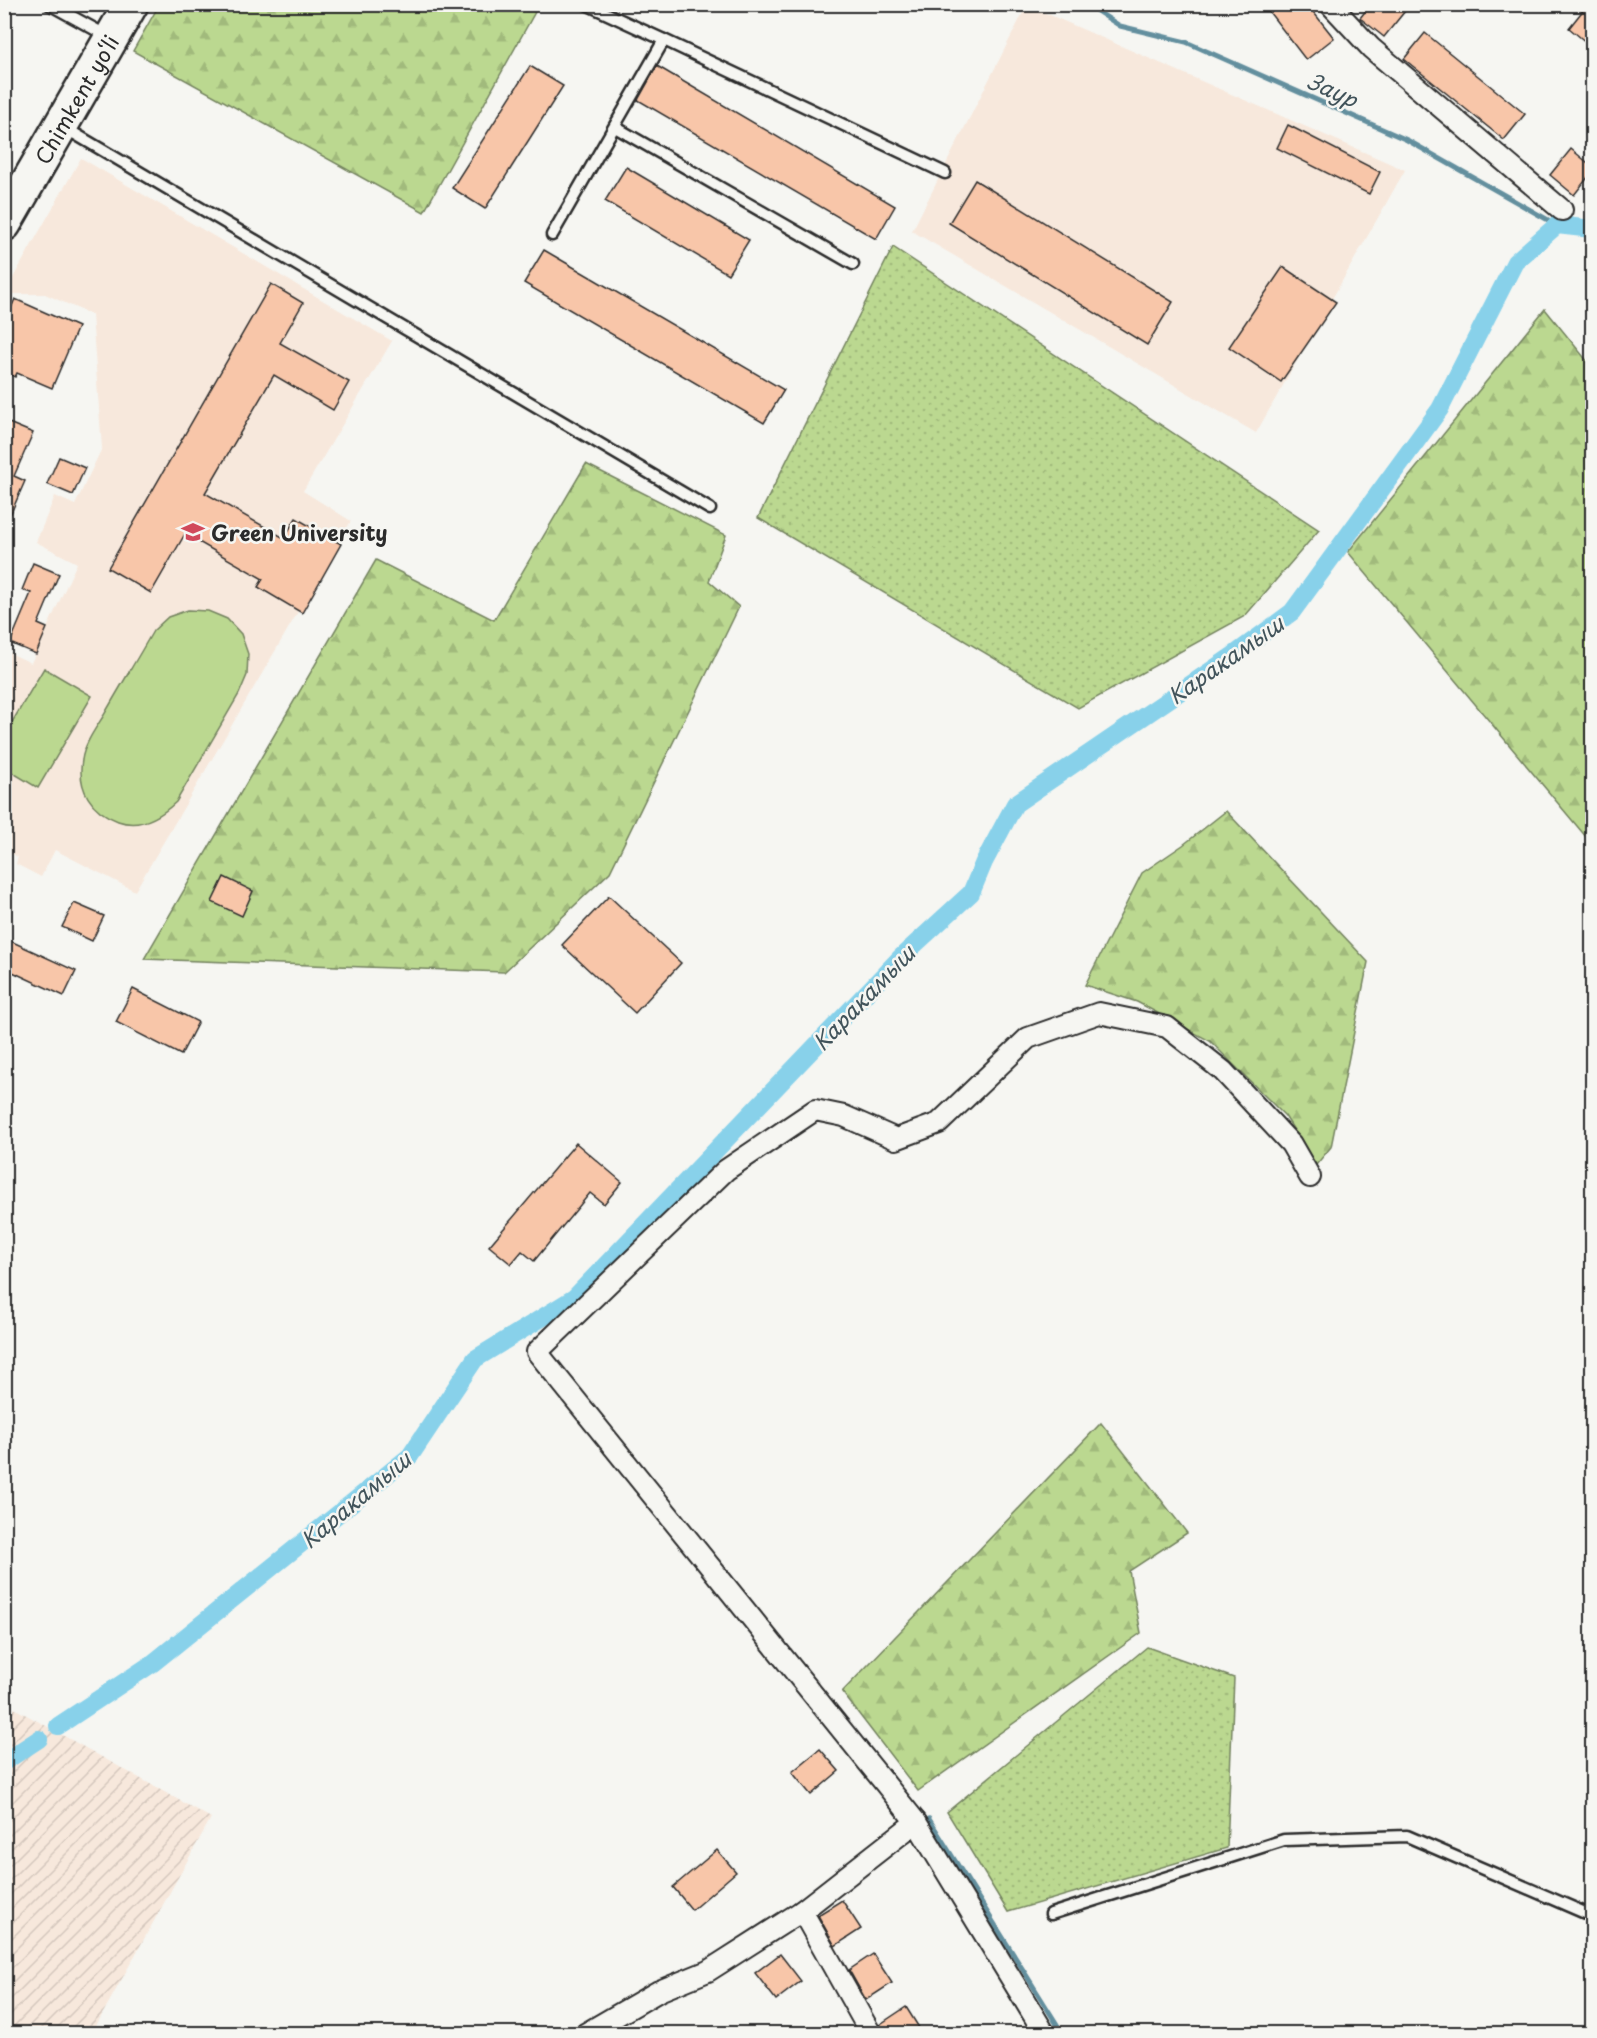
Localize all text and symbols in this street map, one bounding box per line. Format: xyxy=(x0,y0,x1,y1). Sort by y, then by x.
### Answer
street label: Chimkent yo‘li xyxy=(26,29,126,170)
water label: Заур xyxy=(1303,63,1364,115)
place label: Green University xyxy=(211,516,388,548)
school or university icon: Green University xyxy=(180,519,206,545)
water label: Каракамыш xyxy=(1160,605,1292,711)
water label: Каракамыш xyxy=(804,935,923,1057)
water label: Каракамыш xyxy=(293,1442,419,1555)

